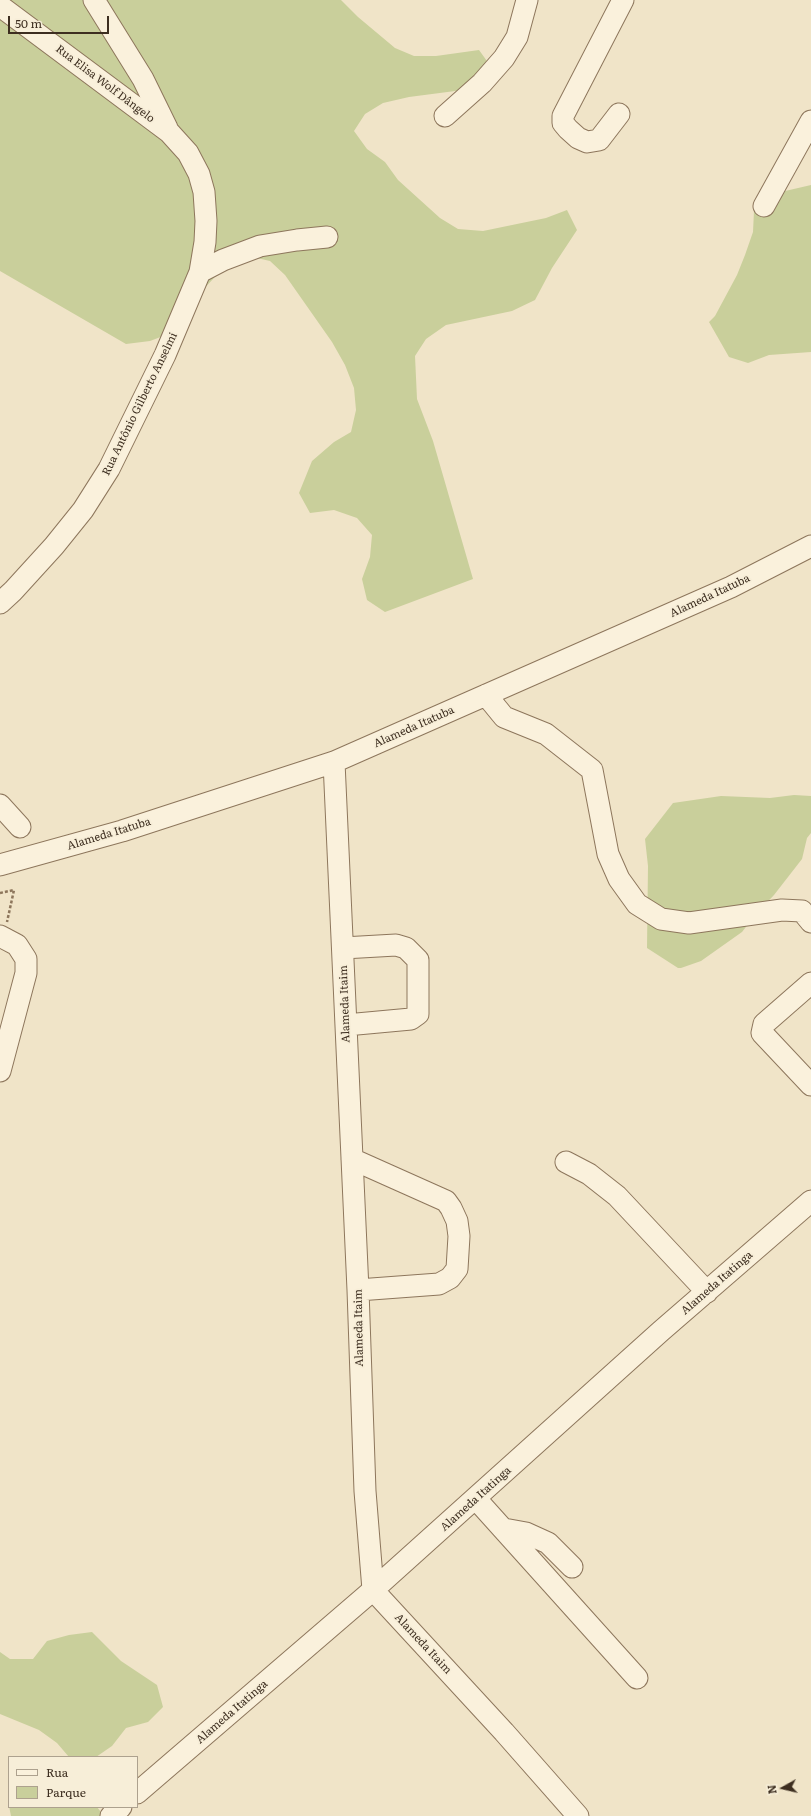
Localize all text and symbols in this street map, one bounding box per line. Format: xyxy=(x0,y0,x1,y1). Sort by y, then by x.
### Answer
scale bar xyxy=(10,8,111,34)
text: 50 m xyxy=(15,14,42,32)
street label: Rua Elisa Wolf Dângelo xyxy=(53,42,157,126)
street label: Rua Antônio Gilberto Anselmi xyxy=(100,330,180,478)
street label: Alameda Itatuba xyxy=(668,572,752,620)
street label: Alameda Itatuba xyxy=(372,703,456,751)
street label: Alameda Itatuba xyxy=(66,815,152,853)
street label: Alameda Itaim xyxy=(337,965,353,1043)
street label: Alameda Itatinga xyxy=(679,1248,755,1318)
street label: Alameda Itaim xyxy=(352,1289,366,1367)
street label: Alameda Itatinga xyxy=(438,1464,514,1534)
street label: Alameda Itaim xyxy=(392,1611,454,1677)
street label: Alameda Itatinga xyxy=(194,1677,270,1747)
legend xyxy=(8,1756,138,1808)
text: Rua xyxy=(46,1763,68,1781)
north arrow xyxy=(763,1768,803,1808)
text: Parque xyxy=(46,1783,86,1801)
text: N xyxy=(763,1784,780,1795)

